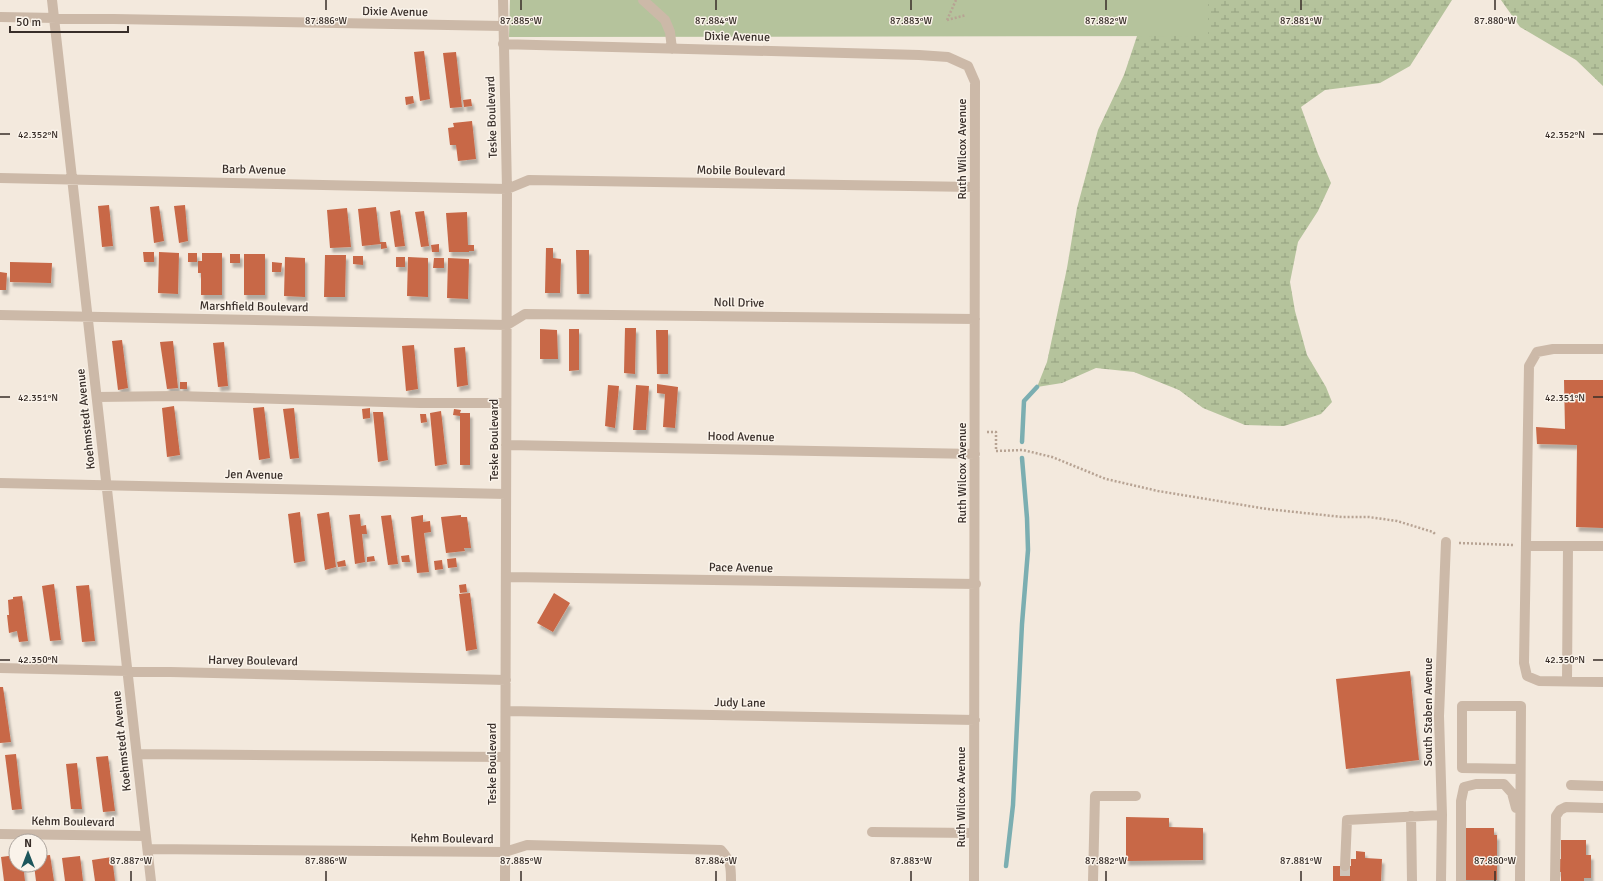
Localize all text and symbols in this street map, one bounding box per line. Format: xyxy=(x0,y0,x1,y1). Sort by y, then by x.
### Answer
street label: Dixie Avenue xyxy=(362,4,428,20)
scale bar xyxy=(10,8,128,34)
text: 50 m xyxy=(16,15,41,30)
text: 87.886°W xyxy=(305,15,347,27)
text: 87.885°W xyxy=(500,15,542,27)
text: 87.884°W xyxy=(695,15,737,27)
text: 87.883°W xyxy=(890,15,932,27)
text: 87.882°W xyxy=(1085,15,1127,27)
text: 87.881°W xyxy=(1280,15,1322,27)
text: 87.880°W xyxy=(1474,15,1516,27)
street label: Dixie Avenue xyxy=(704,29,770,45)
street label: Teske Boulevard xyxy=(483,76,501,158)
street label: Ruth Wilcox Avenue xyxy=(955,98,970,200)
text: 42.352°N xyxy=(18,129,58,141)
text: 42.352°N xyxy=(1545,129,1585,141)
street label: Barb Avenue xyxy=(222,162,286,178)
street label: Mobile Boulevard xyxy=(696,163,786,179)
street label: Noll Drive xyxy=(713,295,765,311)
street label: Marshfield Boulevard xyxy=(199,299,309,315)
street label: Koehmstedt Avenue xyxy=(73,368,99,470)
text: 42.351°N xyxy=(18,392,58,404)
text: 42.351°N xyxy=(1545,392,1585,404)
street label: Teske Boulevard xyxy=(487,399,502,481)
street label: Ruth Wilcox Avenue xyxy=(955,422,970,524)
street label: Hood Avenue xyxy=(707,429,775,445)
street label: Jen Avenue xyxy=(225,467,283,483)
street label: Pace Avenue xyxy=(709,560,773,576)
street label: Harvey Boulevard xyxy=(208,653,298,669)
text: 42.350°N xyxy=(18,654,58,666)
text: 42.350°N xyxy=(1545,654,1585,666)
street label: South Staben Avenue xyxy=(1421,658,1436,766)
street label: Koehmstedt Avenue xyxy=(109,690,135,792)
street label: Judy Lane xyxy=(714,695,766,711)
street label: Teske Boulevard xyxy=(485,723,500,805)
street label: Ruth Wilcox Avenue xyxy=(954,746,969,848)
street label: Kehm Boulevard xyxy=(31,814,115,830)
street label: Kehm Boulevard xyxy=(410,831,494,847)
north arrow xyxy=(8,833,48,873)
text: N xyxy=(24,837,32,850)
text: 87.887°W xyxy=(110,855,152,867)
text: 87.886°W xyxy=(305,855,347,867)
text: 87.885°W xyxy=(500,855,542,867)
text: 87.884°W xyxy=(695,855,737,867)
text: 87.883°W xyxy=(890,855,932,867)
text: 87.882°W xyxy=(1085,855,1127,867)
text: 87.881°W xyxy=(1280,855,1322,867)
text: 87.880°W xyxy=(1474,855,1516,867)

